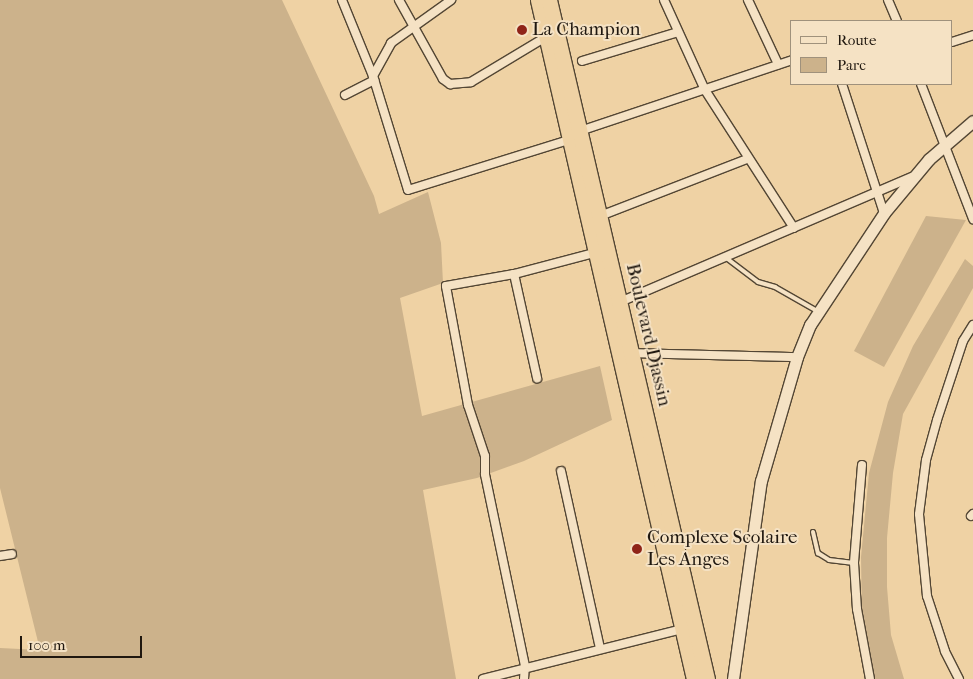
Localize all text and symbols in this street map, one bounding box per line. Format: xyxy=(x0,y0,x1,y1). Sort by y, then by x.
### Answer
place label: La Champion xyxy=(532,19,641,41)
legend xyxy=(790,20,953,85)
marker: La Champion xyxy=(516,24,528,36)
text: Route xyxy=(837,31,876,49)
text: Parc xyxy=(837,56,866,74)
street label: Boulevard Djassin xyxy=(620,261,676,409)
place label: Complexe Scolaire Les Anges xyxy=(647,527,797,571)
marker: Complexe Scolaire Les Anges xyxy=(631,543,643,555)
scale bar xyxy=(22,626,145,658)
text: 100 m xyxy=(28,636,66,654)

